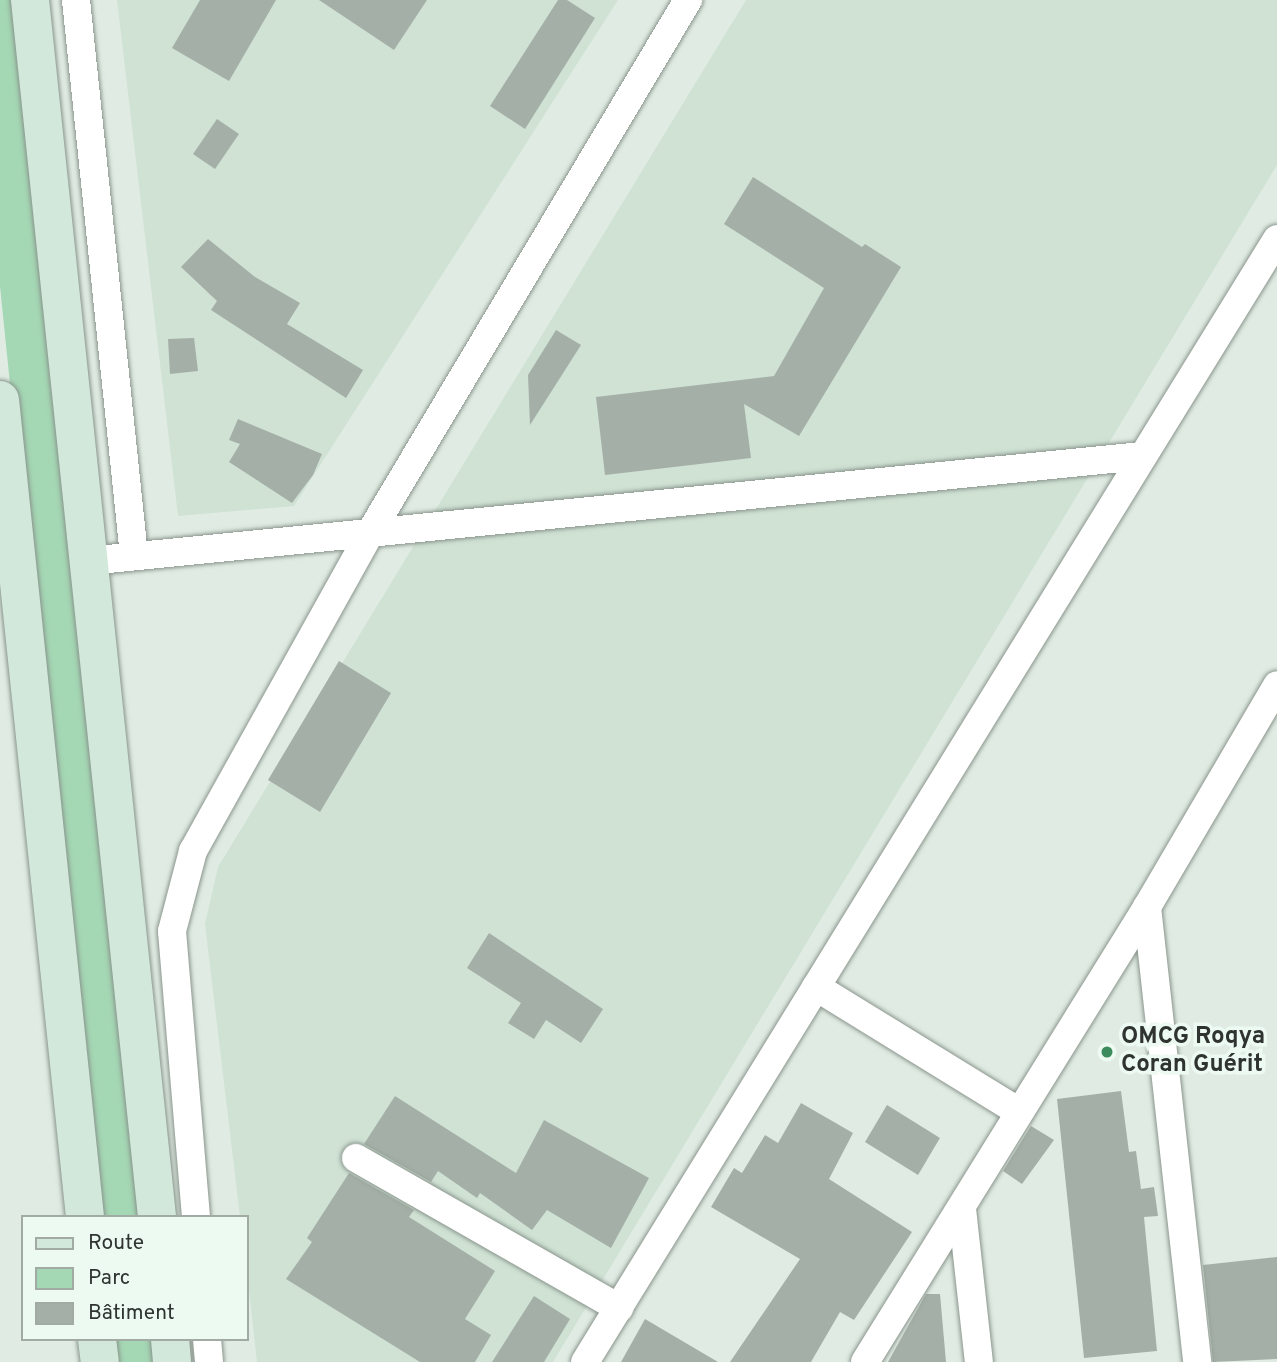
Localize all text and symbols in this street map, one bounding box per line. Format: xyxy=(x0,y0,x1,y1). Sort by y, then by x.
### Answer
place label: OMCG Roqya Coran Guérit xyxy=(1121,1024,1265,1080)
marker: OMCG Roqya Coran Guérit xyxy=(1099,1044,1115,1060)
legend xyxy=(21,1215,248,1341)
text: Route xyxy=(88,1230,144,1257)
text: Parc xyxy=(88,1265,130,1292)
text: Bâtiment xyxy=(88,1300,175,1327)

